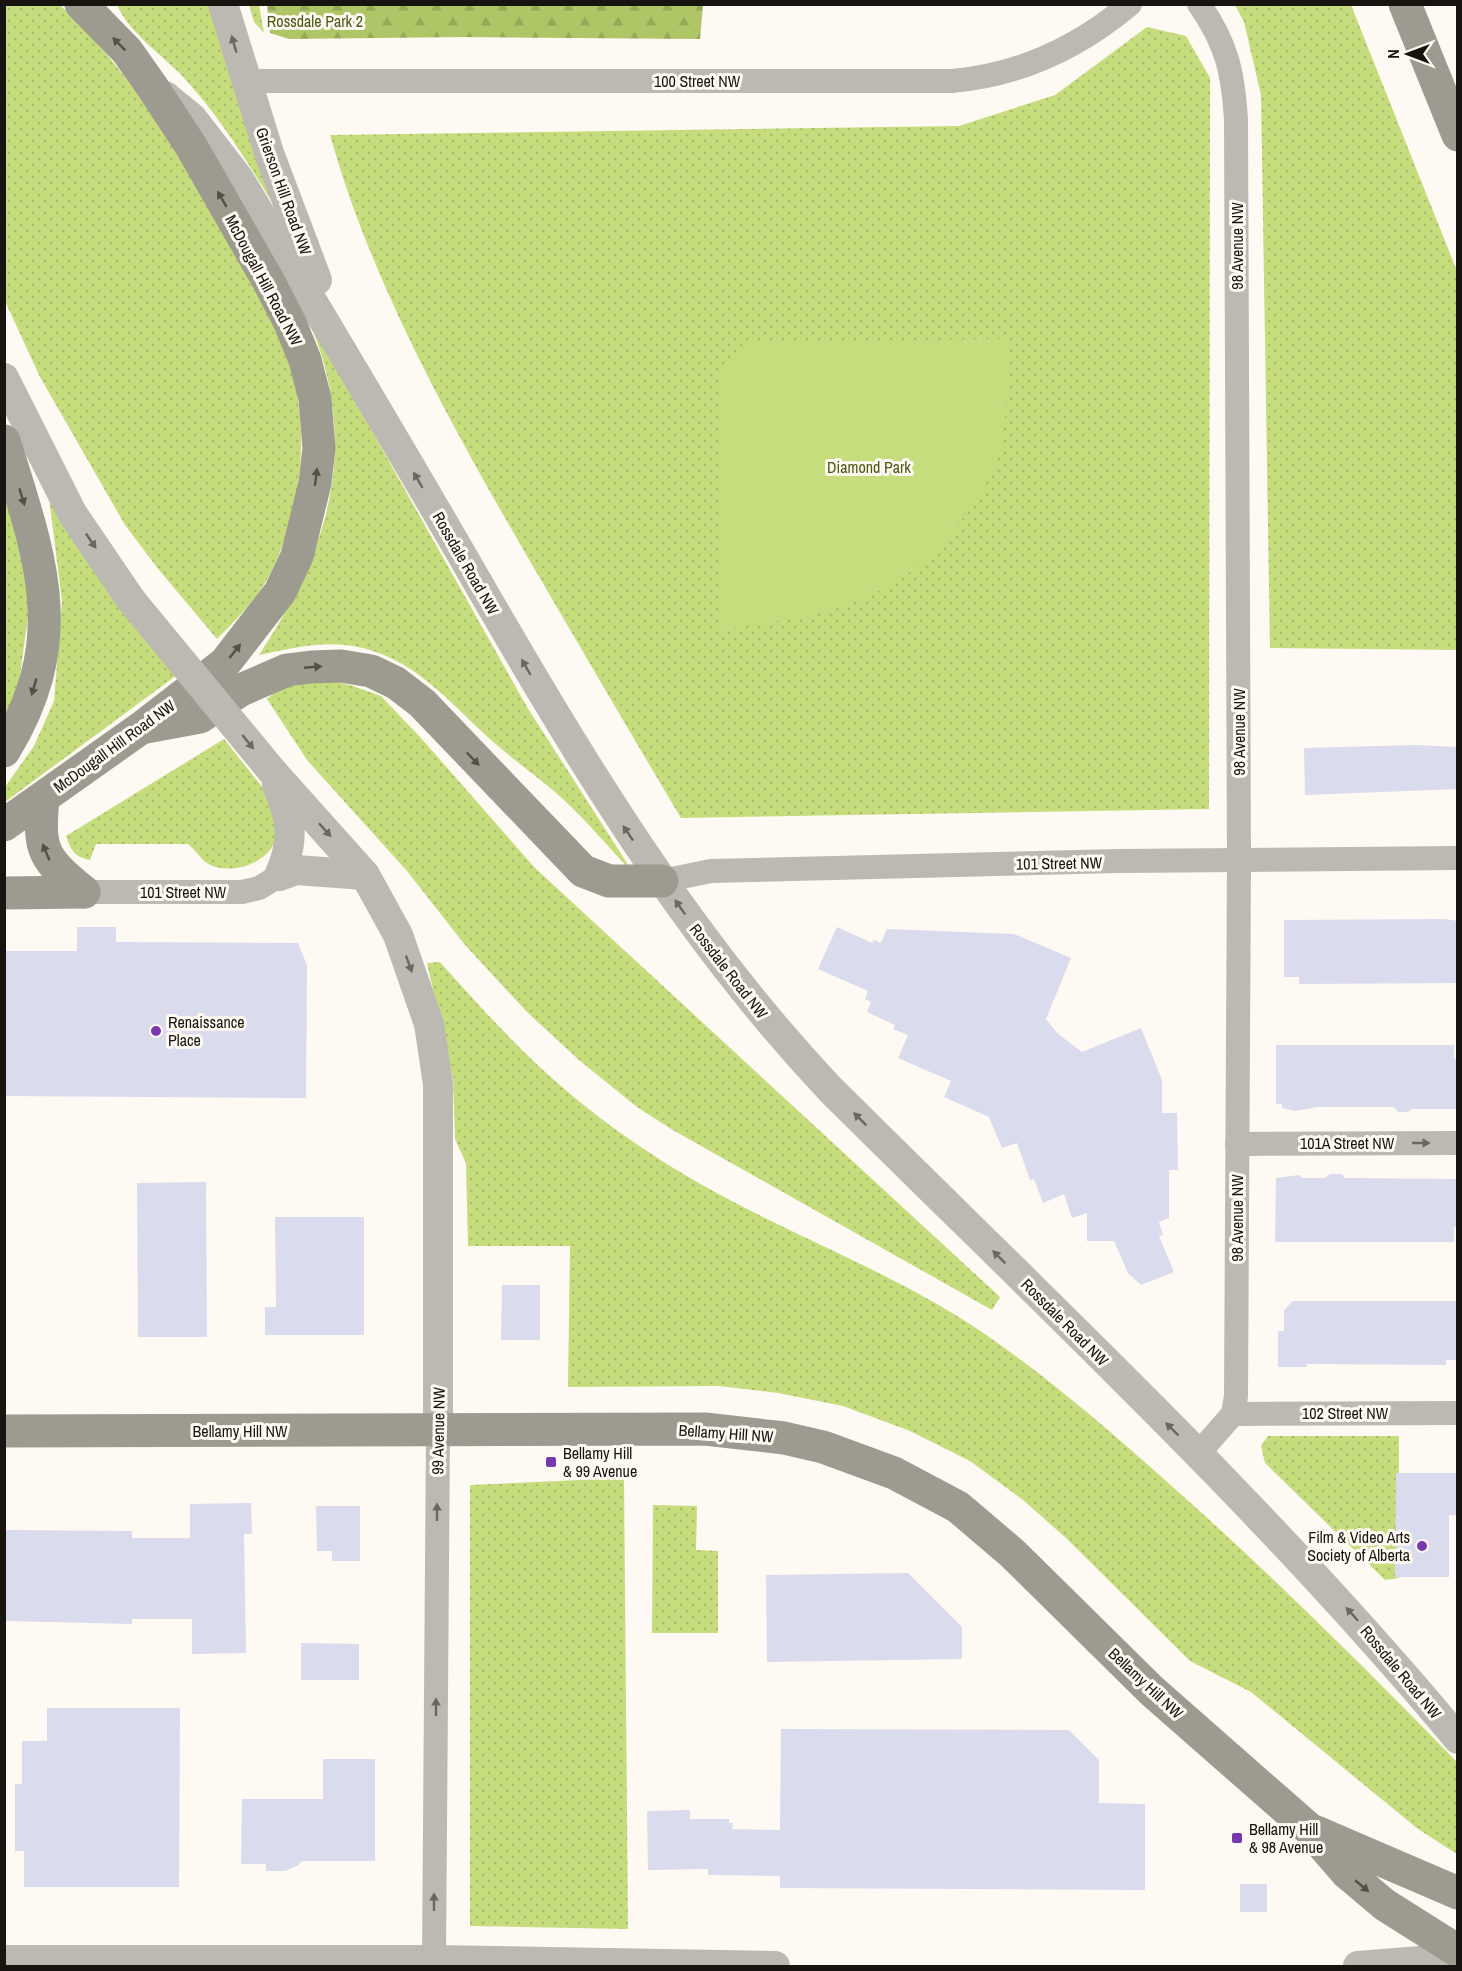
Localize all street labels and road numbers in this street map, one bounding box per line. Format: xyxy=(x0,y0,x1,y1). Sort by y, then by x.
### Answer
street label: 100 Street NW xyxy=(654,70,741,92)
street label: Grierson Hill Road NW xyxy=(251,124,317,258)
street label: 98 Avenue NW xyxy=(1226,202,1248,290)
street label: McDougall Hill Road NW xyxy=(220,211,308,350)
street label: Rossdale Road NW xyxy=(428,508,505,619)
street label: 98 Avenue NW xyxy=(1228,688,1250,776)
street label: McDougall Hill Road NW xyxy=(49,694,180,798)
street label: 101 Street NW xyxy=(1016,851,1103,875)
street label: 101 Street NW xyxy=(140,881,227,903)
street label: Rossdale Road NW xyxy=(685,919,774,1024)
street label: 101A Street NW xyxy=(1300,1132,1395,1154)
street label: 98 Avenue NW xyxy=(1226,1174,1248,1262)
street label: Rossdale Road NW xyxy=(1016,1273,1114,1371)
street label: 99 Avenue NW xyxy=(426,1387,450,1475)
street label: 102 Street NW xyxy=(1302,1402,1389,1424)
street label: Bellamy Hill NW xyxy=(678,1419,775,1447)
street label: Bellamy Hill NW xyxy=(193,1420,288,1442)
street label: Rossdale Road NW xyxy=(1356,1621,1447,1724)
street label: Bellamy Hill NW xyxy=(1104,1643,1189,1724)

